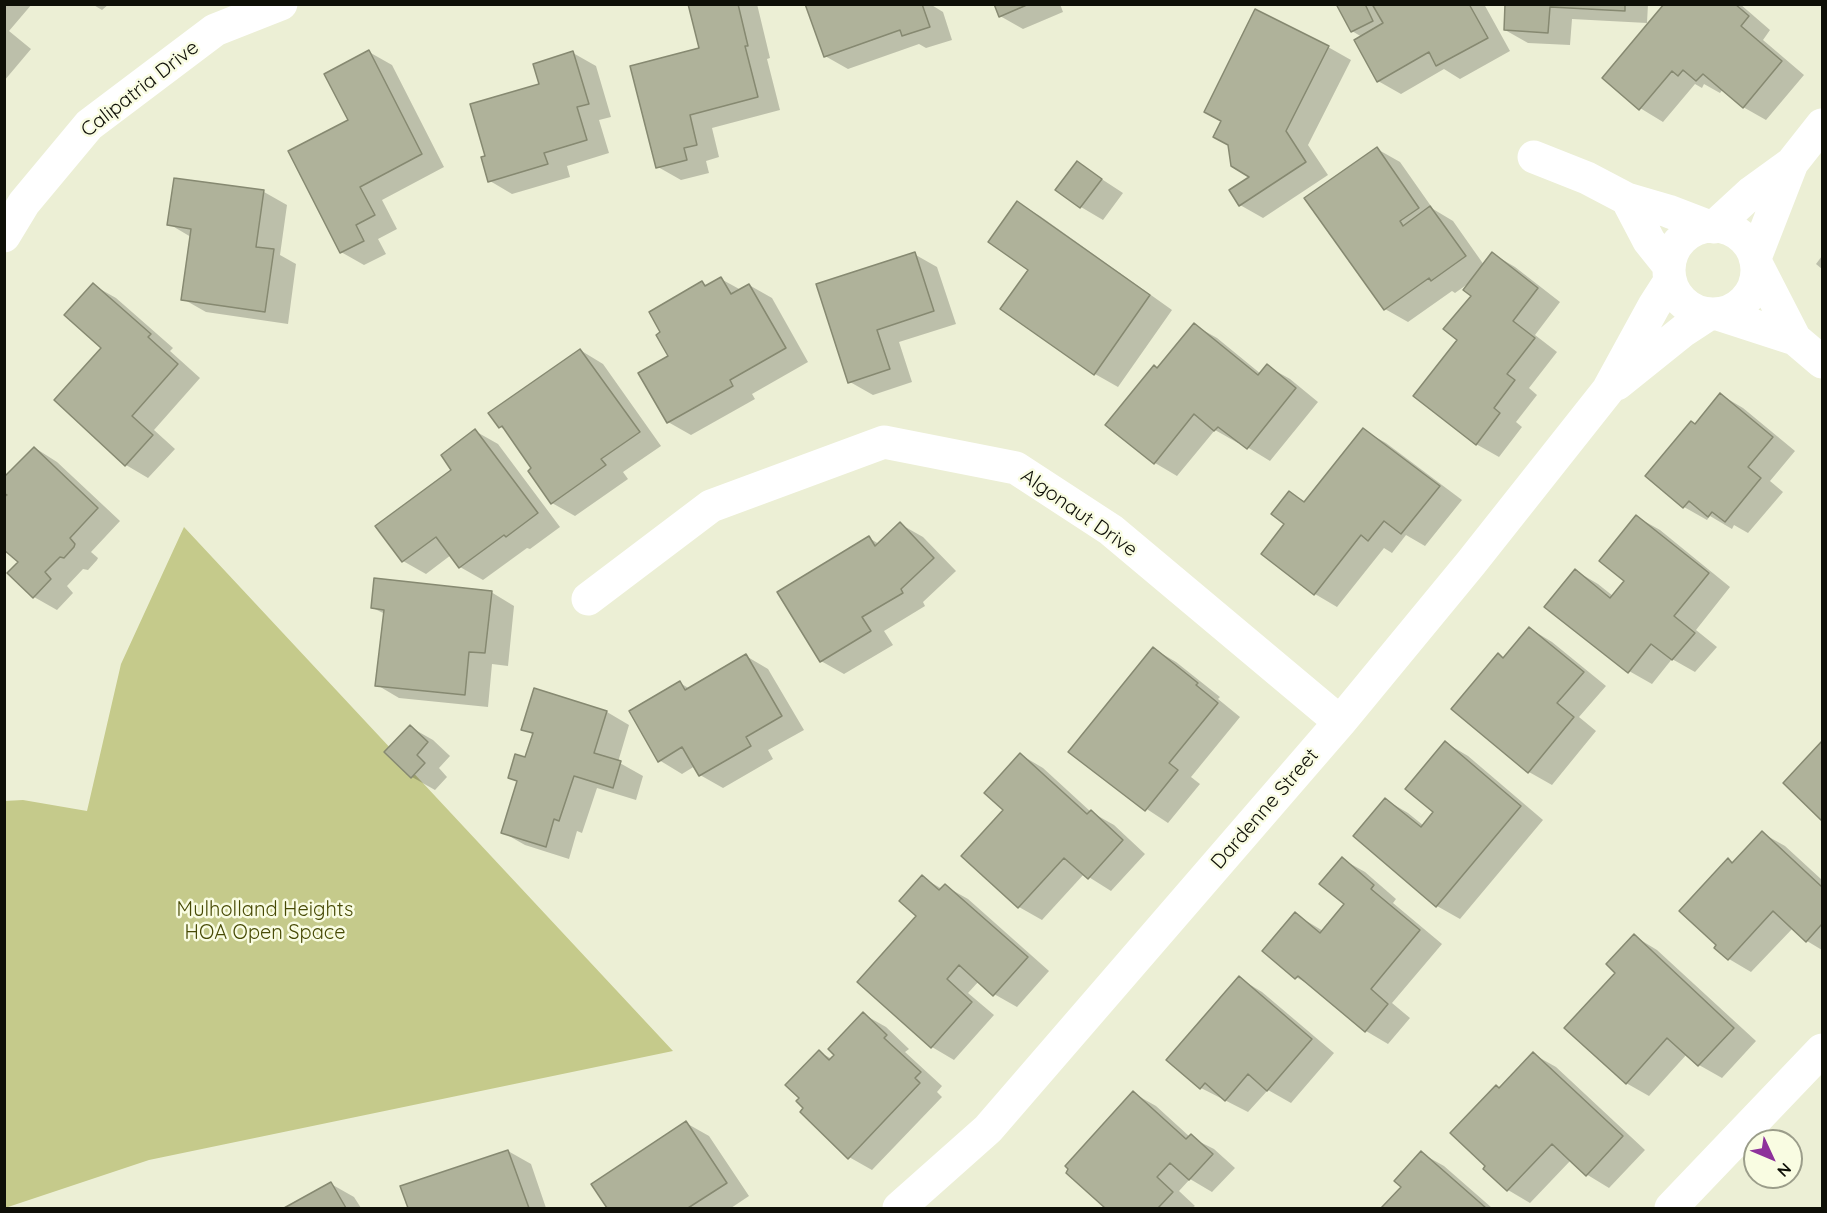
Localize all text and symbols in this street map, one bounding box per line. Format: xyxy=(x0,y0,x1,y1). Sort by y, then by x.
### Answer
street label: Calipatria Drive xyxy=(76,36,204,142)
street label: Algonaut Drive xyxy=(1016,464,1142,562)
street label: Dardenne Street xyxy=(1206,744,1324,874)
park label: Mulholland Heights HOA Open Space xyxy=(177,898,353,945)
north arrow xyxy=(1743,1129,1803,1189)
text: N xyxy=(1773,1159,1796,1181)

